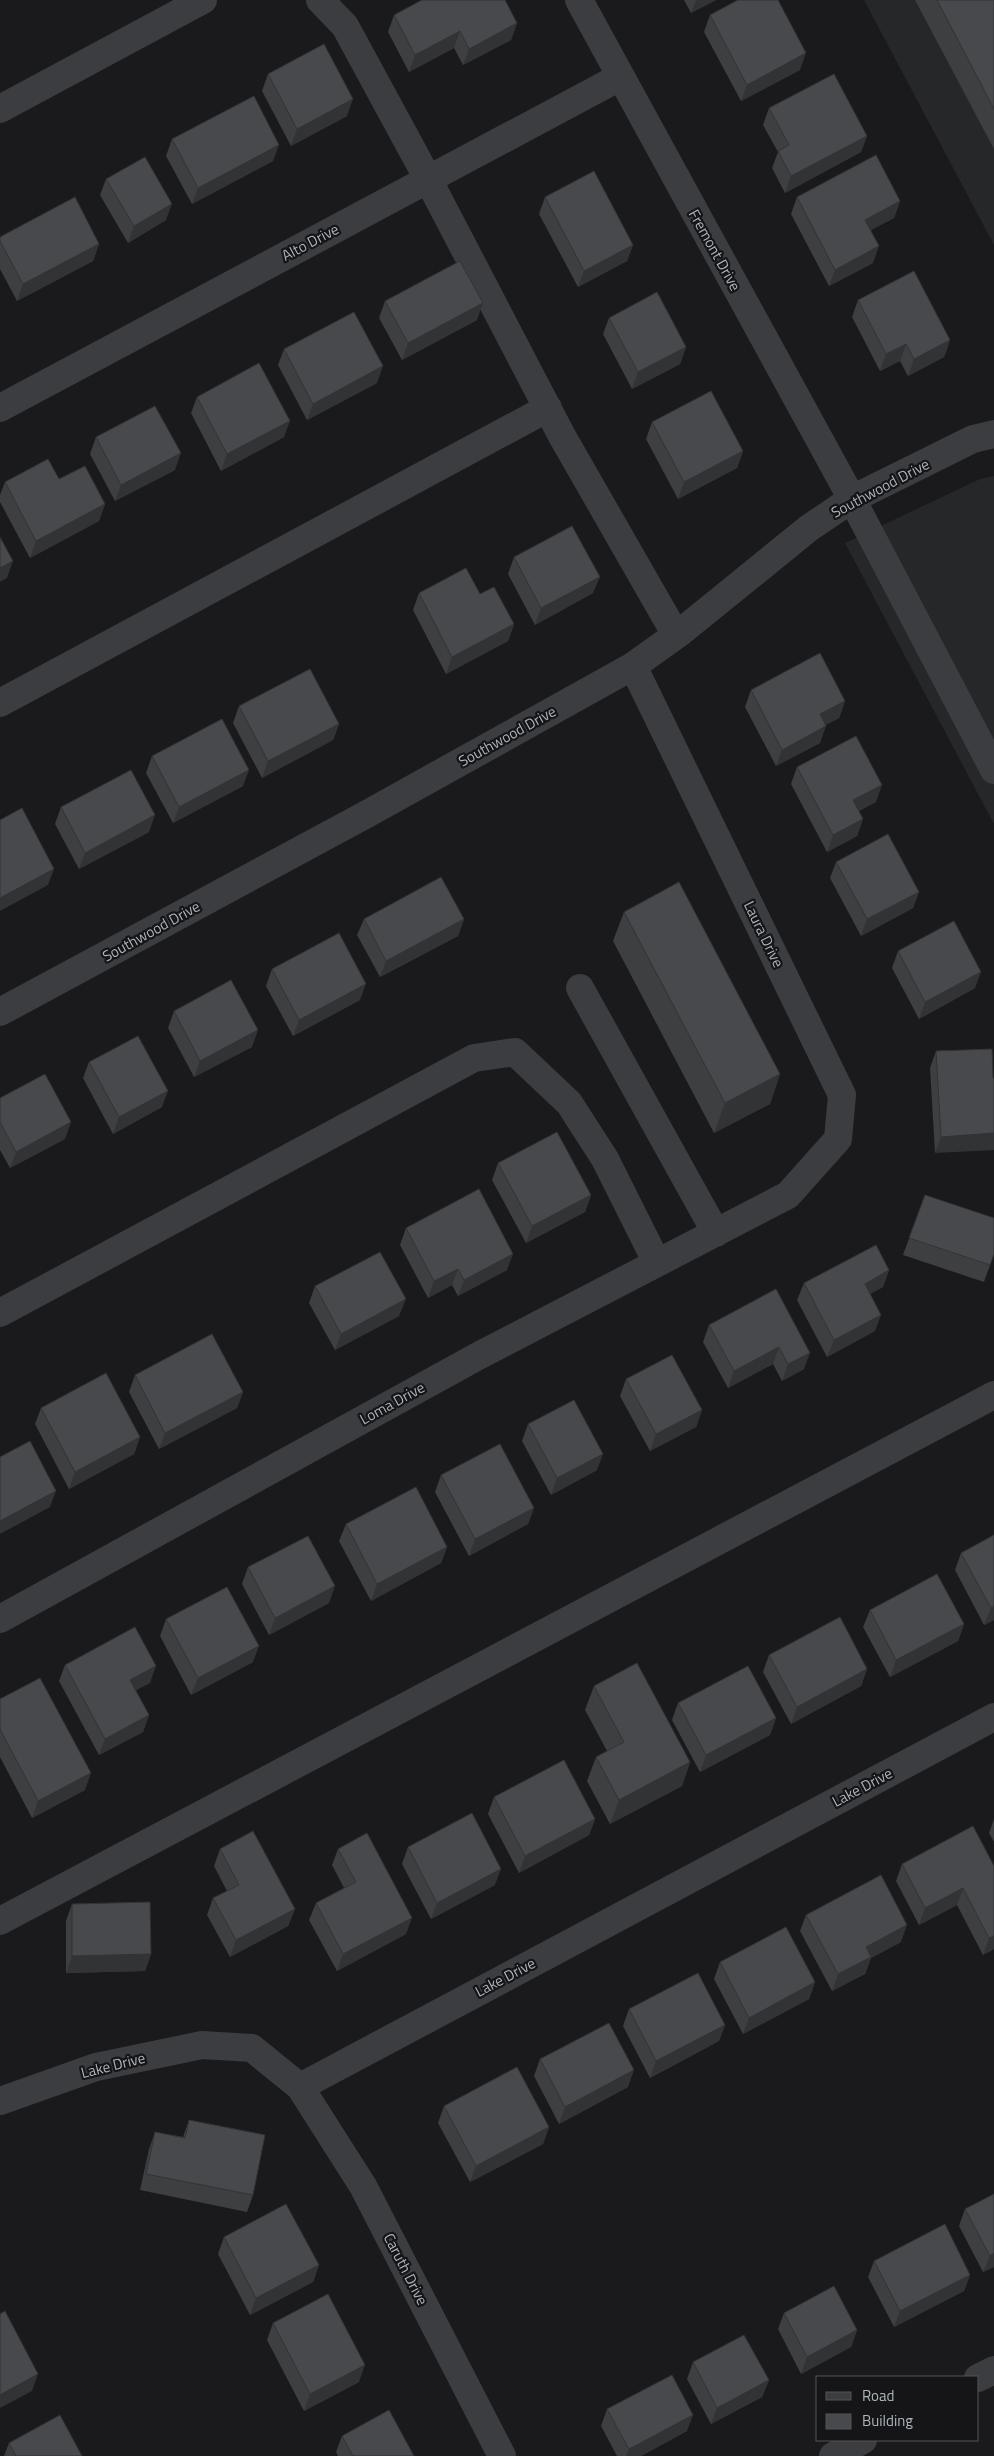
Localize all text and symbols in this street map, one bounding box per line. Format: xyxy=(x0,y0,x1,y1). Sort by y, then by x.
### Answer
street label: Fremont Drive xyxy=(683,205,747,295)
street label: Alto Drive xyxy=(277,217,343,267)
street label: Southwood Drive xyxy=(827,452,933,524)
street label: Southwood Drive xyxy=(454,700,560,772)
street label: Southwood Drive xyxy=(98,895,204,967)
street label: Laura Drive xyxy=(738,897,790,971)
street label: Loma Drive xyxy=(355,1376,429,1430)
street label: Lake Drive xyxy=(828,1762,896,1812)
street label: Lake Drive xyxy=(471,1952,539,2002)
street label: Lake Drive xyxy=(79,2046,147,2084)
street label: Caruth Drive xyxy=(378,2229,434,2309)
legend xyxy=(816,2376,979,2441)
text: Road xyxy=(862,2384,894,2407)
text: Building xyxy=(862,2409,913,2432)

